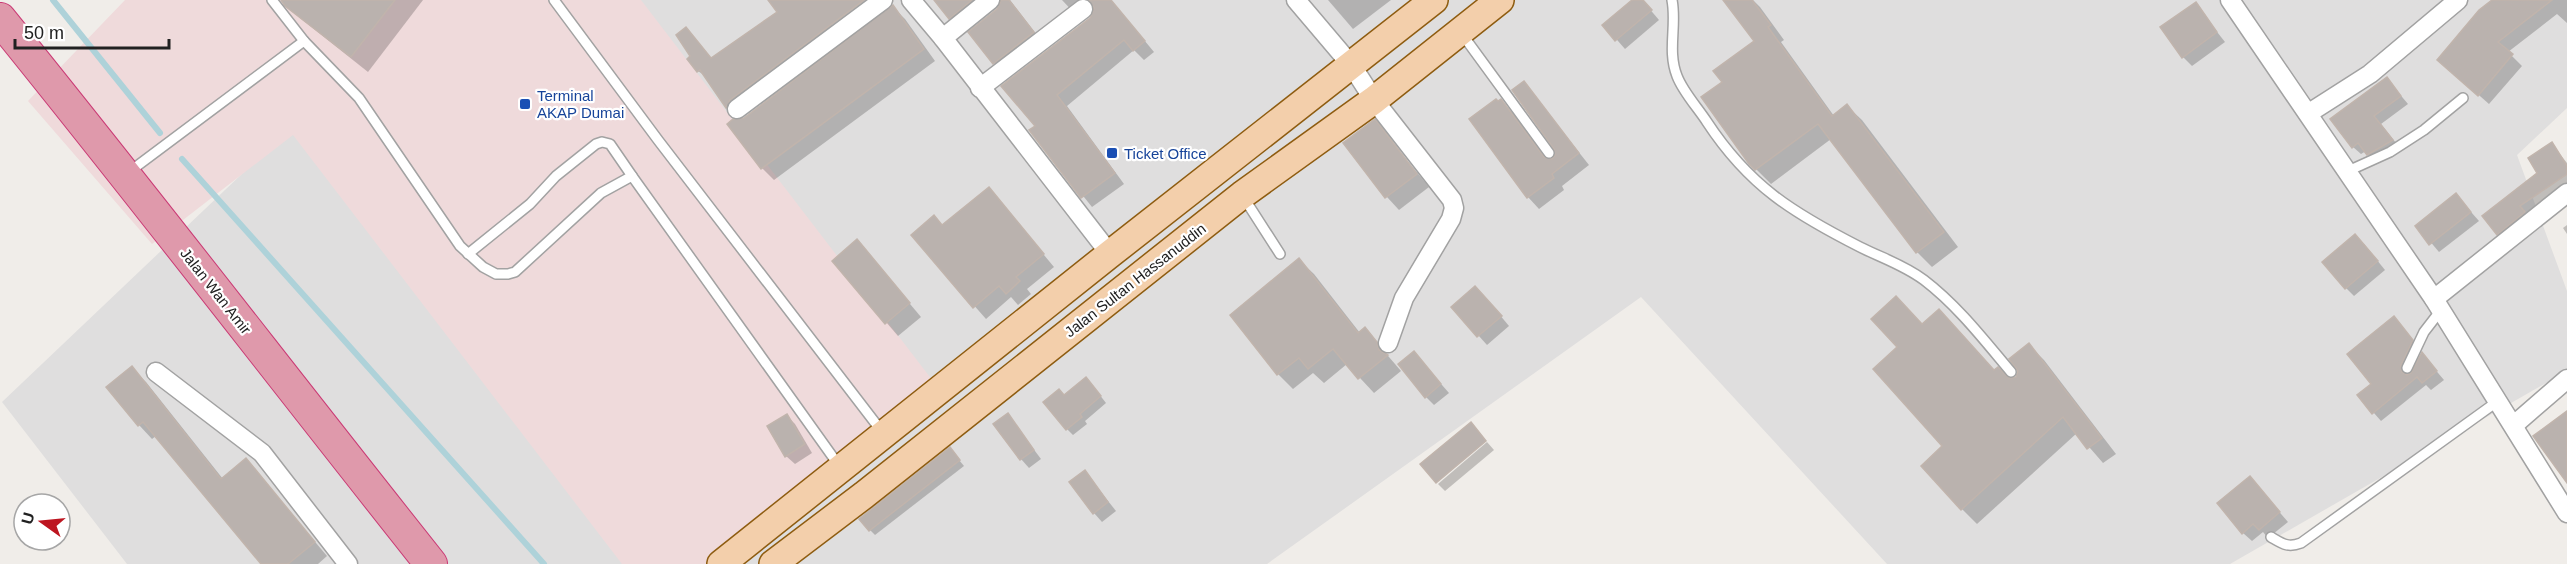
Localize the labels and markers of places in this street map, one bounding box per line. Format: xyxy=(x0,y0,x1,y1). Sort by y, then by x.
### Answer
place label: Terminal AKAP Dumai xyxy=(537,87,624,121)
marker: Terminal AKAP Dumai xyxy=(518,97,532,111)
place label: Ticket Office xyxy=(1124,145,1207,162)
marker: Ticket Office xyxy=(1105,146,1119,160)

